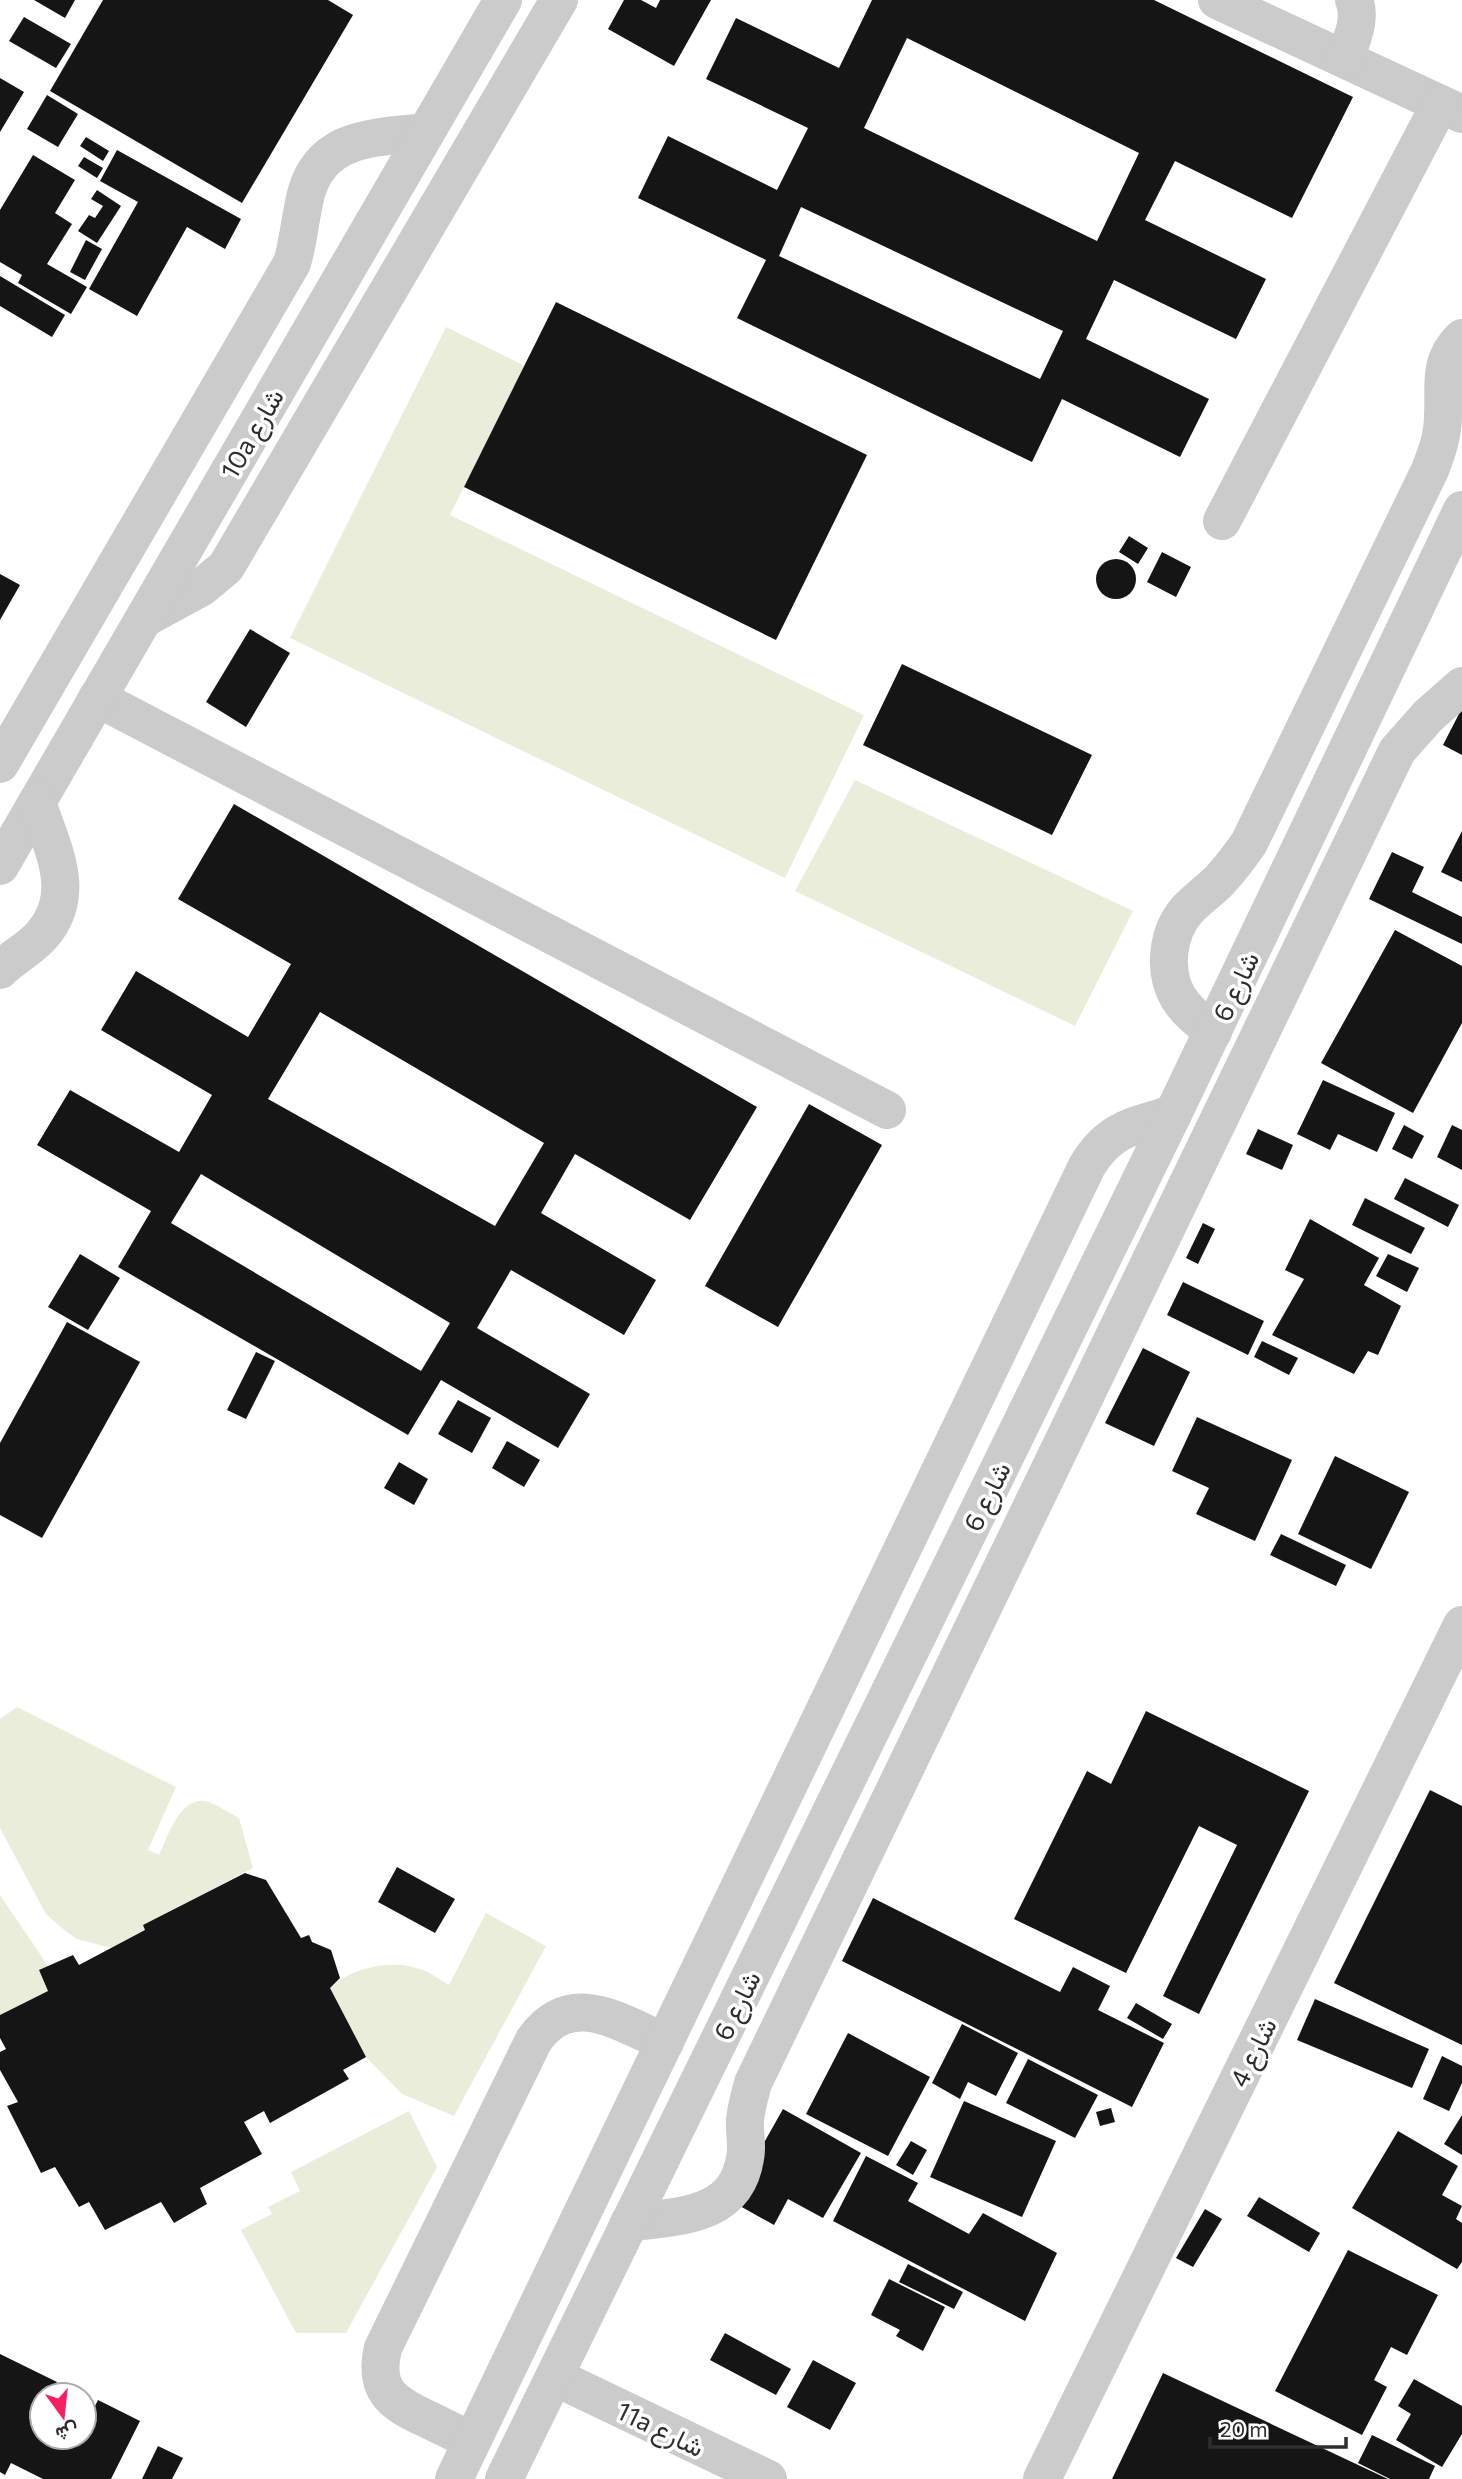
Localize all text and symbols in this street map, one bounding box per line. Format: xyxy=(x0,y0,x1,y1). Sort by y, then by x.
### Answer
street label: 10a شارع xyxy=(213,382,293,486)
street label: شارع 6 xyxy=(1206,946,1268,1027)
street label: شارع 6 xyxy=(956,1456,1020,1537)
street label: شارع 6 xyxy=(706,1965,770,2046)
street label: شارع 4 xyxy=(1222,2012,1286,2093)
north arrow xyxy=(28,2381,98,2451)
street label: 11a شارع xyxy=(611,2394,710,2466)
scale bar xyxy=(1210,2406,1346,2450)
text: 20 m xyxy=(1220,2416,1268,2441)
text: ش xyxy=(53,2418,82,2447)

